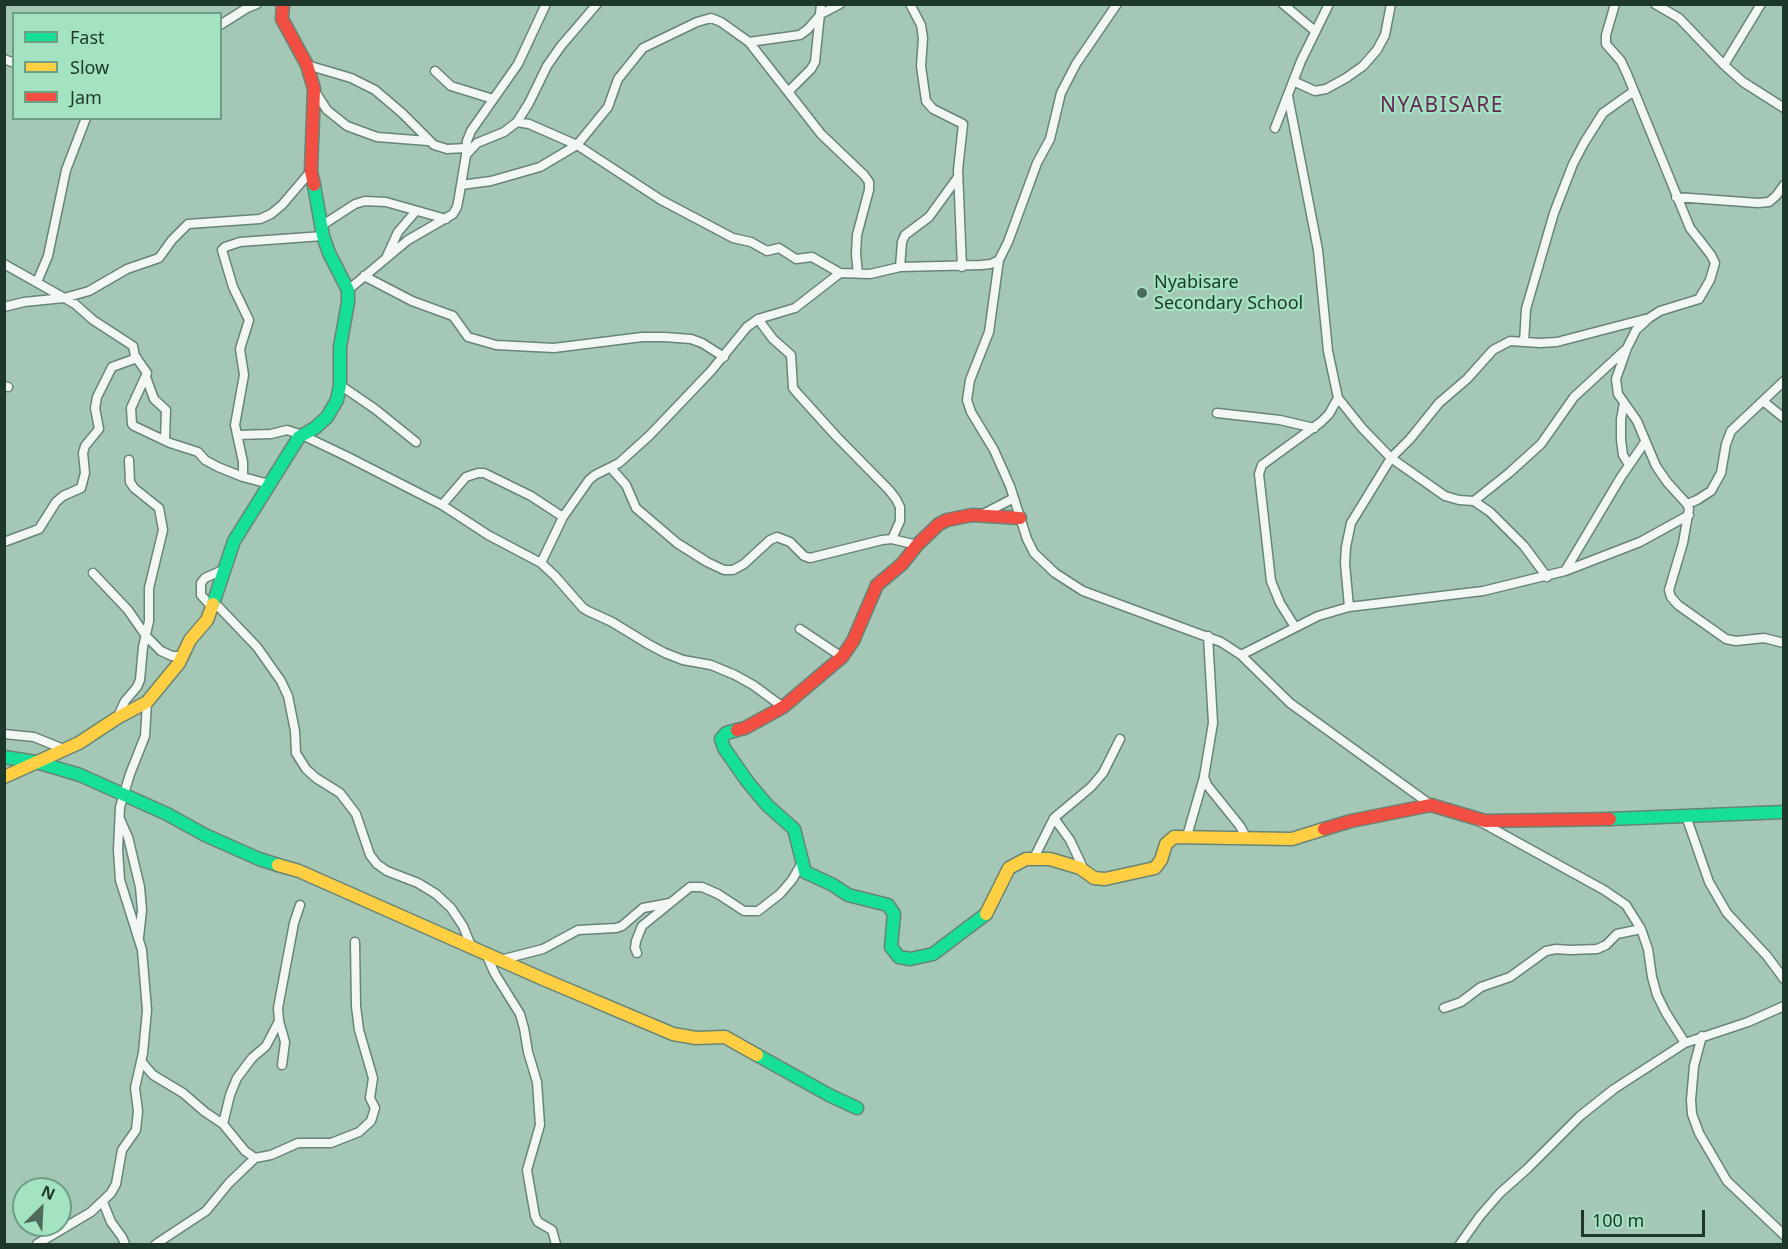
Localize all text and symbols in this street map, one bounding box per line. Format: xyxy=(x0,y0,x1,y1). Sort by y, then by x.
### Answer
legend xyxy=(12,12,222,120)
text: Fast xyxy=(70,25,105,49)
text: Slow xyxy=(70,55,109,79)
text: Jam xyxy=(70,85,102,109)
district label: NYABISARE xyxy=(1380,93,1504,119)
place label: Nyabisare Secondary School xyxy=(1154,272,1303,314)
marker: Nyabisare Secondary School xyxy=(1135,286,1149,300)
north arrow xyxy=(12,1177,72,1237)
text: N xyxy=(38,1180,59,1205)
scale bar xyxy=(1584,1198,1708,1236)
text: 100 m xyxy=(1592,1208,1644,1232)

